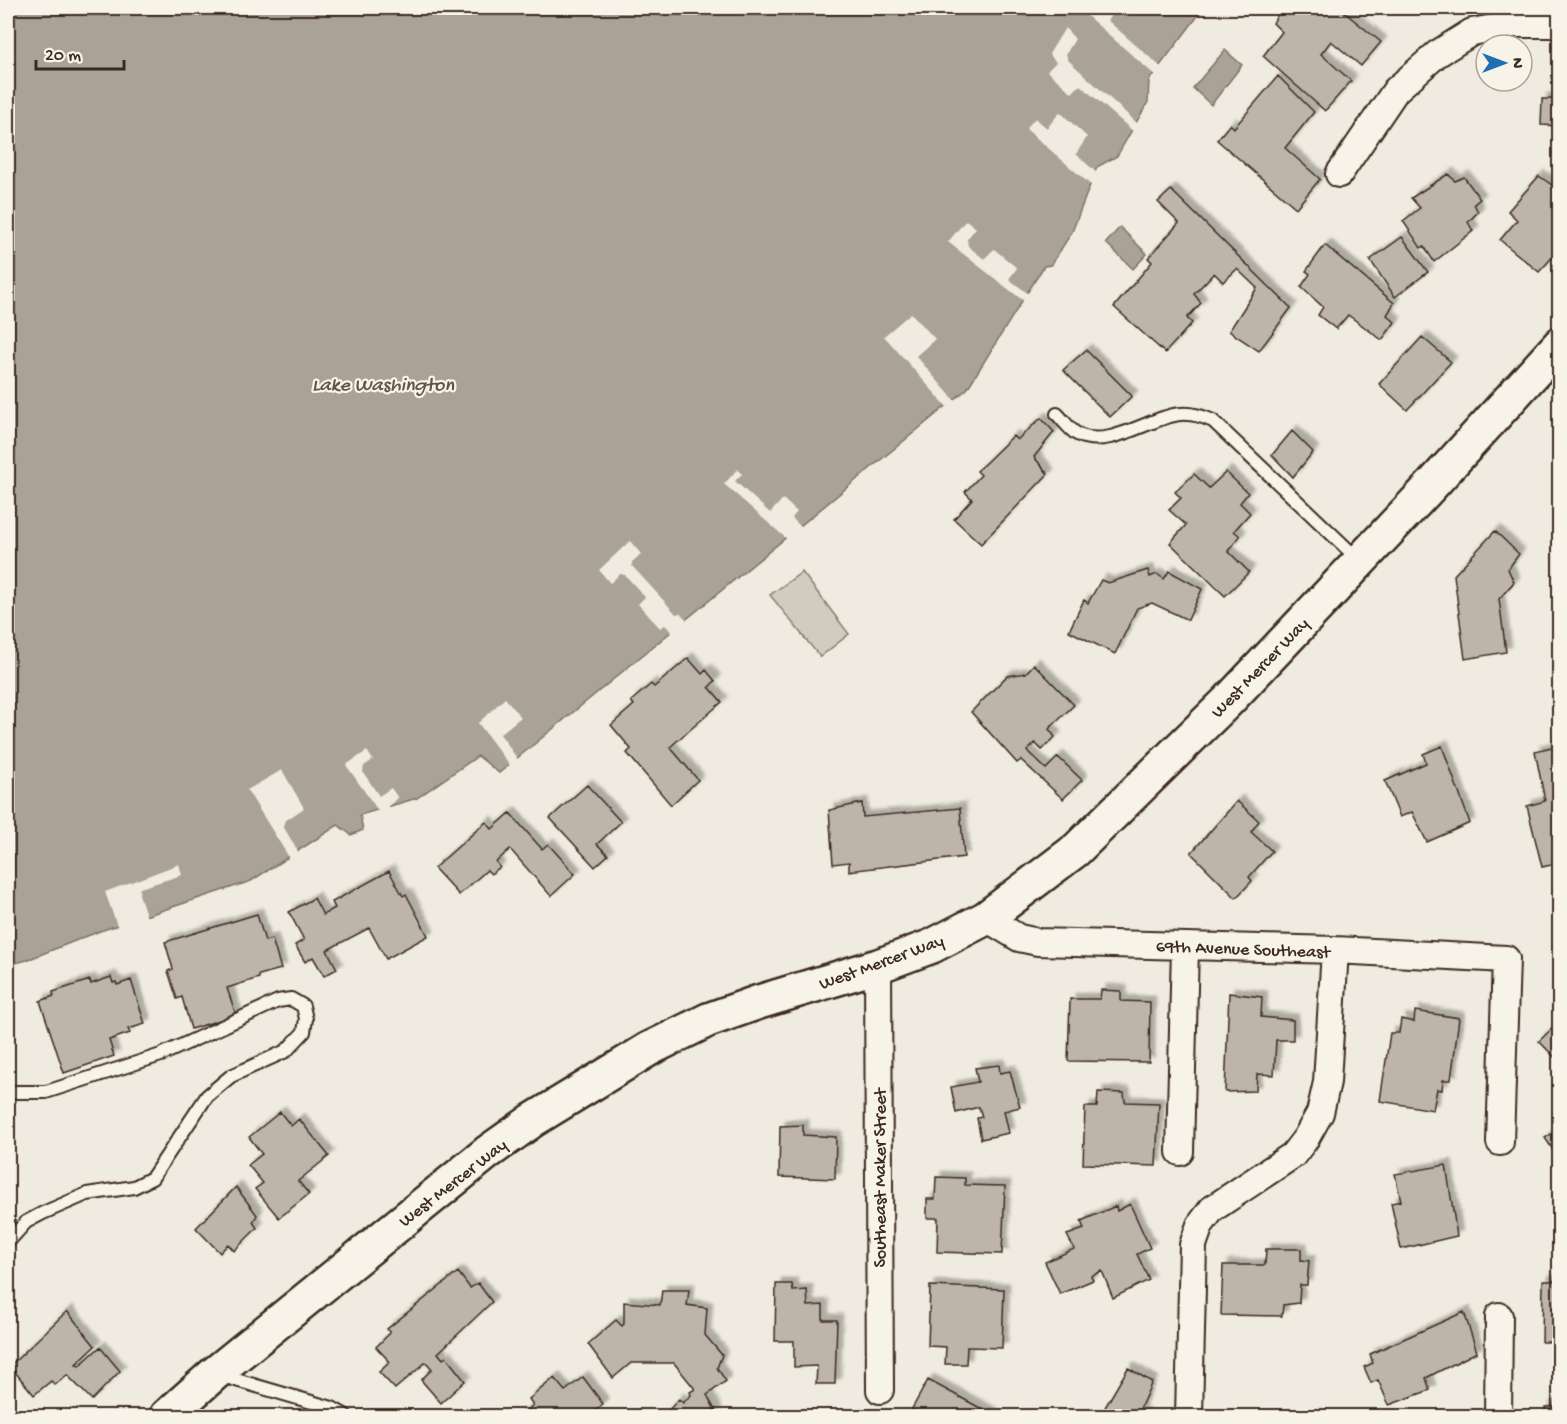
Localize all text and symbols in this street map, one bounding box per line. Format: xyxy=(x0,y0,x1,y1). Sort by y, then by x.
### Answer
scale bar xyxy=(36,33,124,71)
north arrow xyxy=(1474,33,1534,93)
text: 20 m xyxy=(45,46,81,67)
text: N xyxy=(1506,58,1525,69)
water label: Lake Washington xyxy=(312,375,454,398)
street label: West Mercer Way xyxy=(1208,614,1314,723)
street label: West Mercer Way xyxy=(817,931,947,996)
street label: 69th Avenue Southeast xyxy=(1155,937,1332,964)
street label: Southeast Maker Street xyxy=(871,1087,892,1268)
street label: West Mercer Way xyxy=(395,1135,512,1233)

